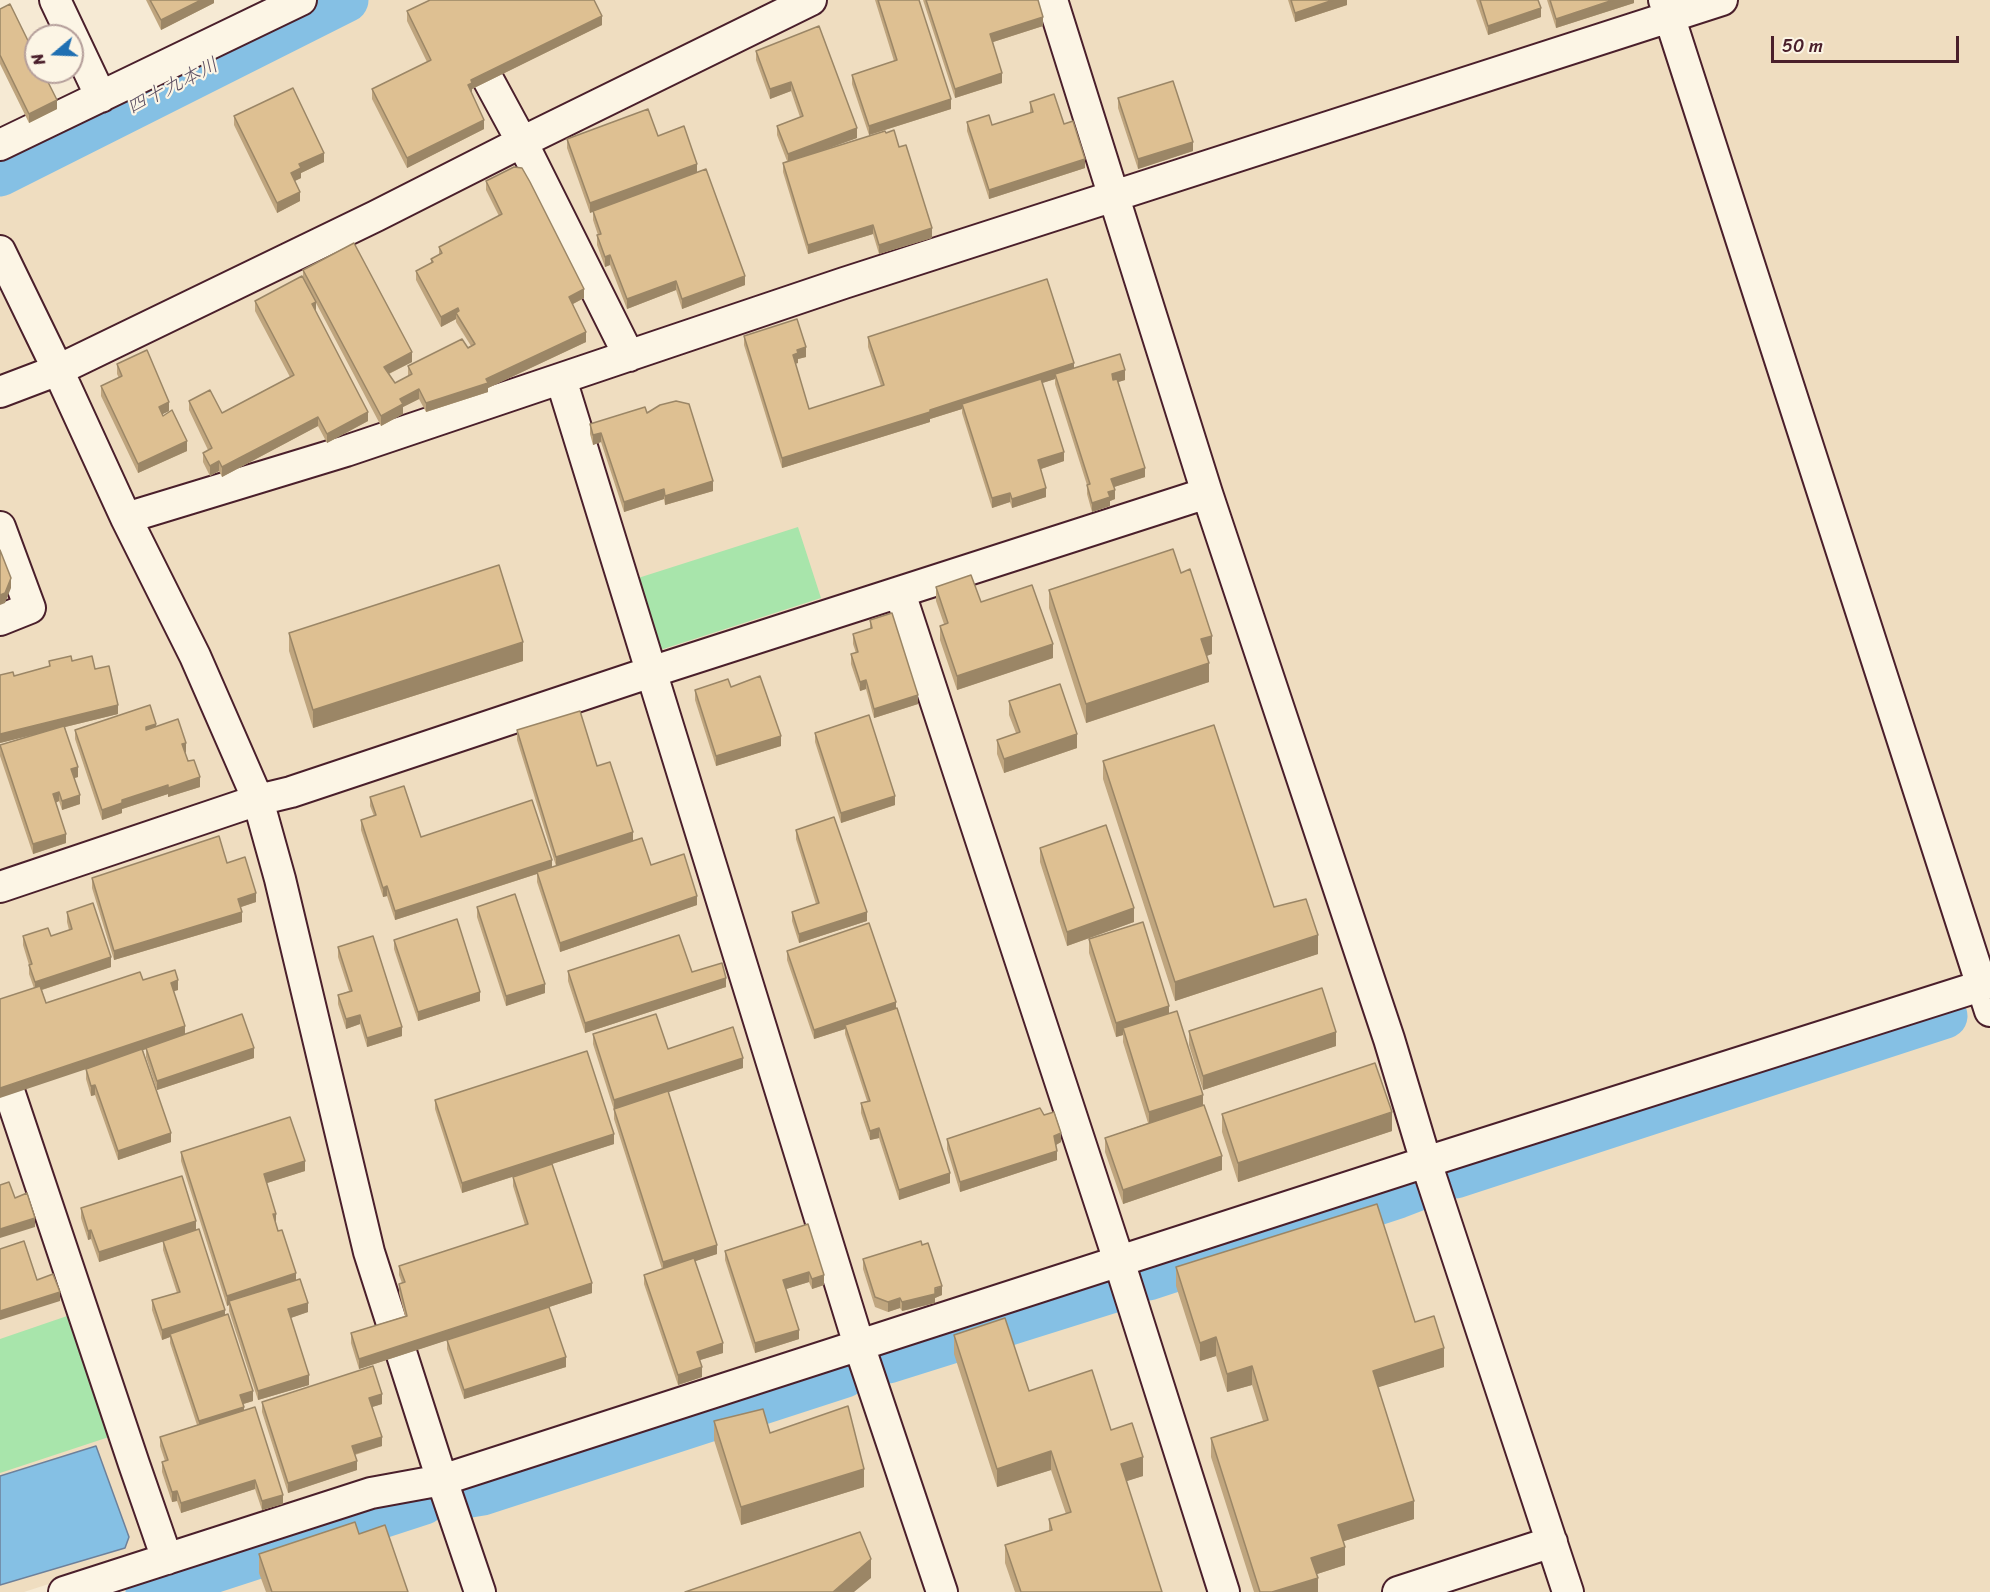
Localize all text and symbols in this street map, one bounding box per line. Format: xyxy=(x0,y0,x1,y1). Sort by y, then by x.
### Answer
north arrow xyxy=(24,24,84,84)
scale bar xyxy=(1774,24,1962,62)
text: 50 m xyxy=(1782,30,1823,62)
text: N xyxy=(23,49,54,69)
water label: 四十九本川 xyxy=(123,54,223,120)

